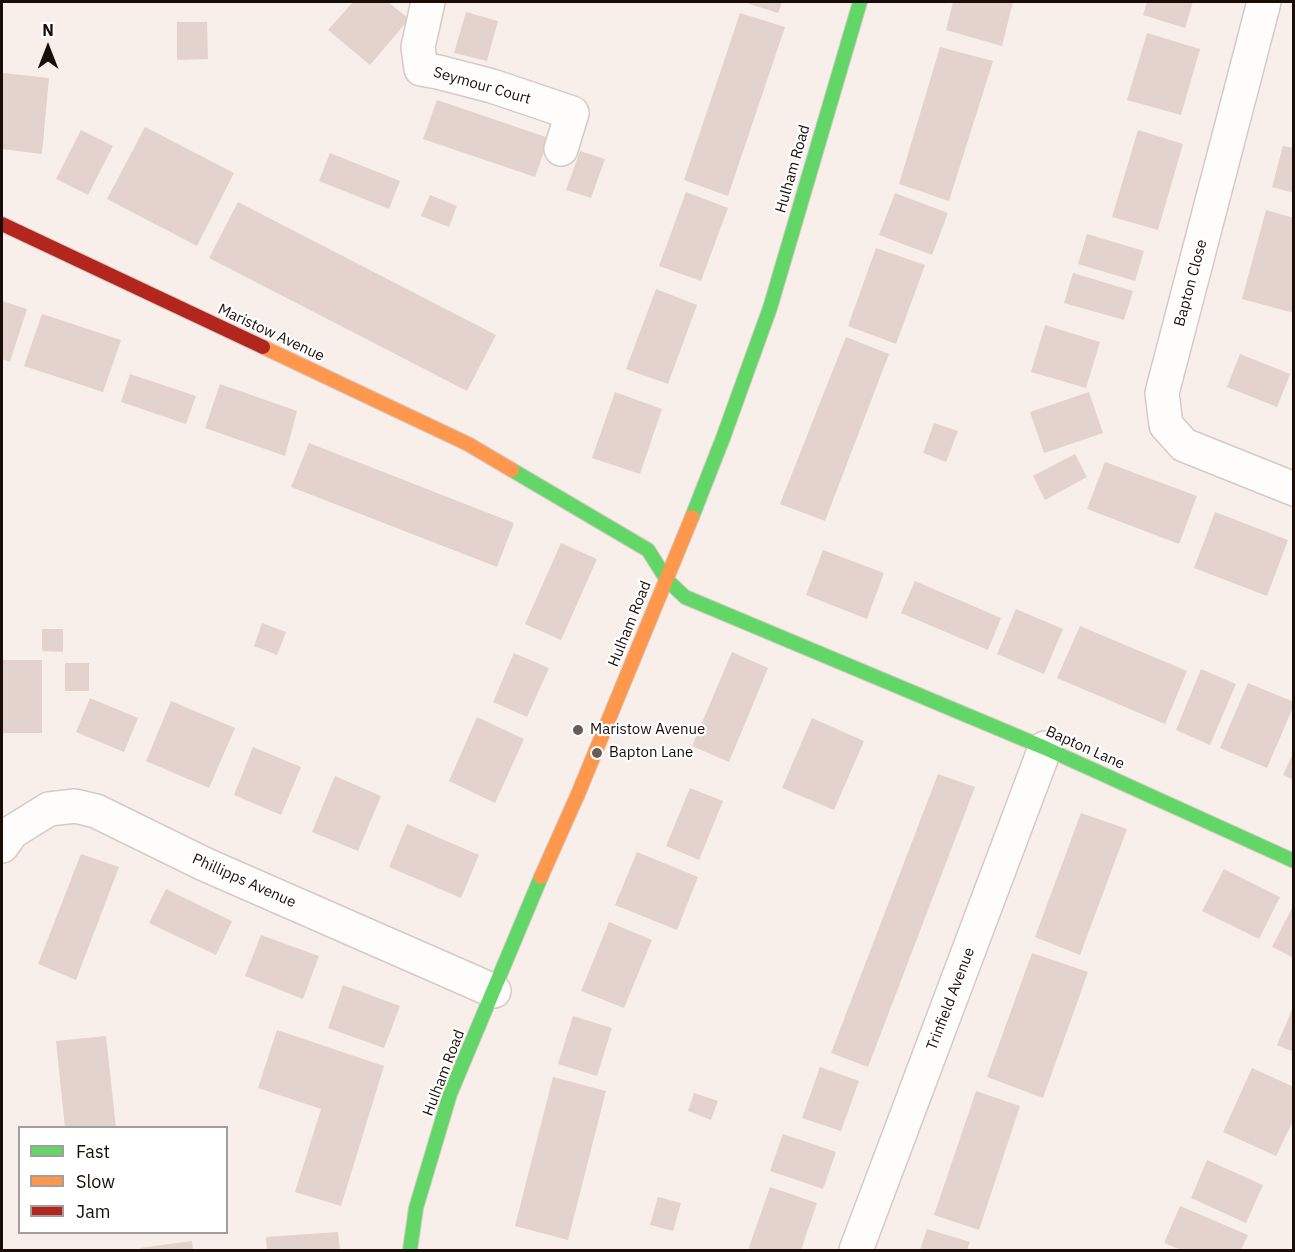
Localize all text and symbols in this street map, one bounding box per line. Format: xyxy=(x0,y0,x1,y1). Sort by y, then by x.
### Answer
north arrow xyxy=(18,18,78,78)
text: N xyxy=(42,20,54,40)
street label: Seymour Court xyxy=(431,63,533,109)
street label: Hulham Road xyxy=(772,123,814,215)
street label: Bapton Close xyxy=(1171,237,1211,329)
street label: Maristow Avenue xyxy=(215,300,327,366)
street label: Hulham Road xyxy=(605,579,655,669)
place label: Maristow Avenue xyxy=(590,721,705,739)
marker: Maristow Avenue xyxy=(571,723,585,737)
street label: Bapton Lane xyxy=(1043,723,1127,773)
place label: Bapton Lane xyxy=(609,744,693,762)
marker: Bapton Lane xyxy=(590,746,604,760)
street label: Phillipps Avenue xyxy=(189,850,299,912)
street label: Trinfield Avenue xyxy=(923,945,979,1053)
street label: Hulham Road xyxy=(419,1027,469,1119)
legend xyxy=(18,1126,228,1234)
text: Fast xyxy=(76,1140,110,1163)
text: Slow xyxy=(76,1170,115,1193)
text: Jam xyxy=(76,1200,111,1223)

